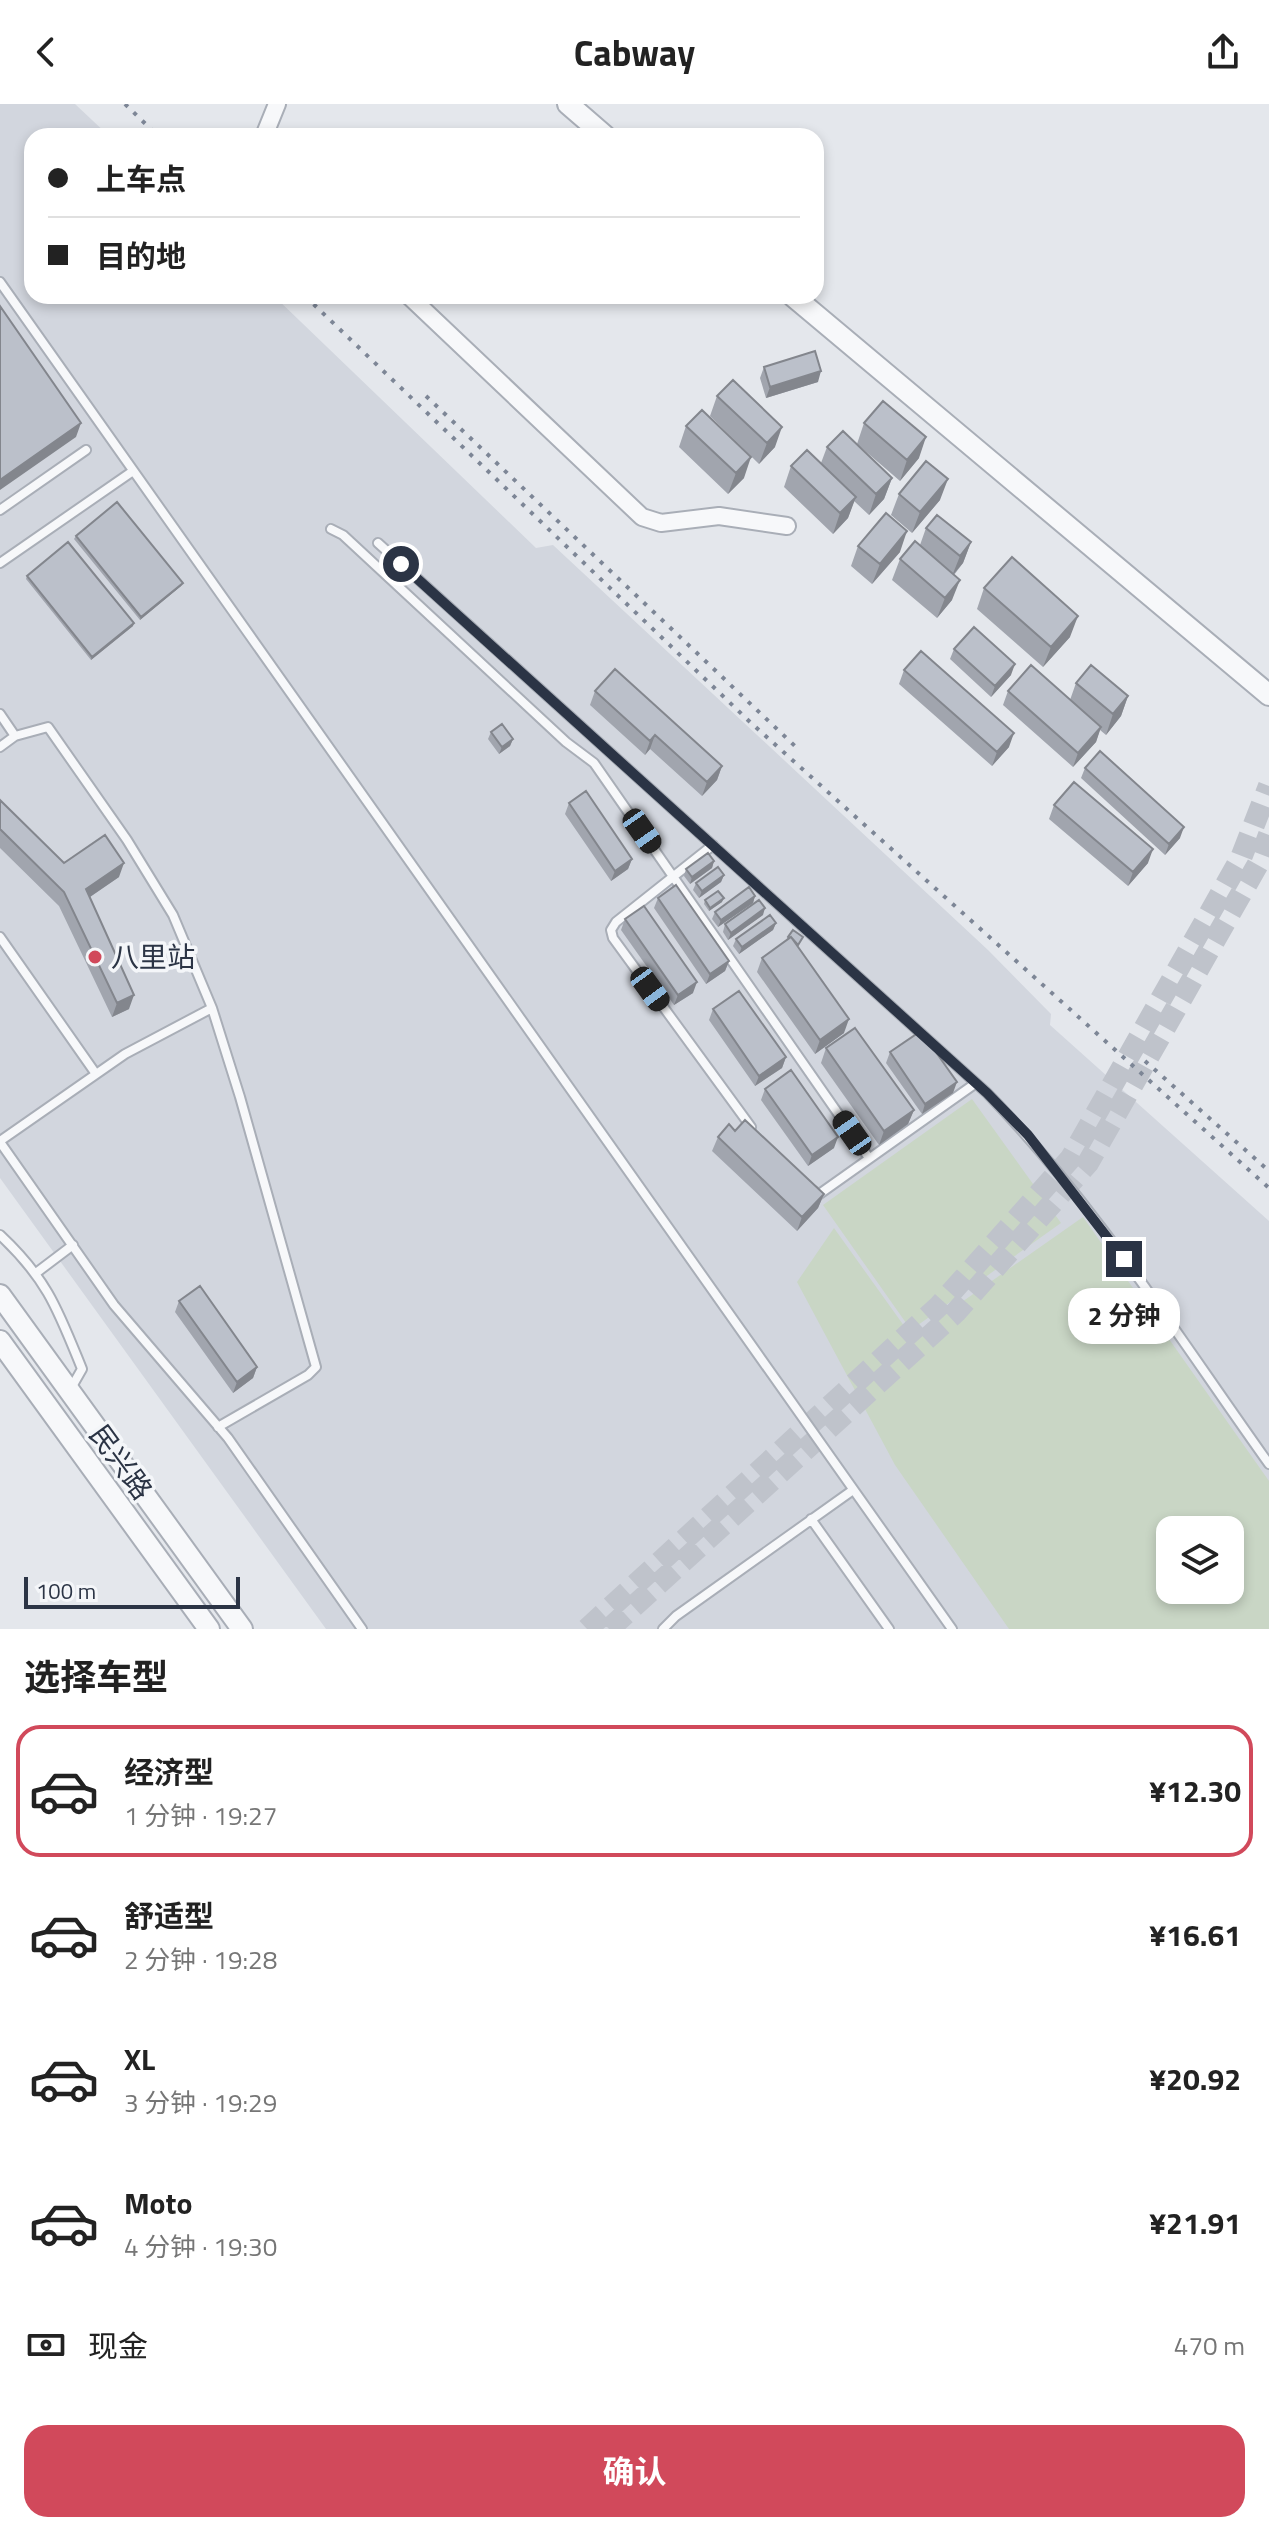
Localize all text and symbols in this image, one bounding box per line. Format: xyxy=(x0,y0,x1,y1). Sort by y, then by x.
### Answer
text: Cabway xyxy=(574,25,695,80)
icon: back xyxy=(24,30,68,74)
icon: share xyxy=(1201,30,1245,74)
text: 上车点 xyxy=(96,156,186,202)
text: 目的地 xyxy=(96,233,186,279)
route start xyxy=(383,546,419,582)
car xyxy=(618,804,666,858)
place label: 八里站 xyxy=(111,935,195,978)
marker: 八里站 xyxy=(86,948,104,966)
car xyxy=(626,963,674,1015)
car xyxy=(828,1106,876,1160)
route end xyxy=(1106,1241,1142,1277)
callout: 2 分钟 xyxy=(1068,1287,1180,1343)
text: 2 分钟 xyxy=(1088,1296,1160,1335)
street label: 民兴路 xyxy=(79,1415,163,1508)
map controls xyxy=(1156,1516,1244,1604)
button: layers xyxy=(1156,1516,1244,1604)
scale bar xyxy=(24,1573,240,1609)
text: 100 m xyxy=(36,1574,96,1608)
text: 选择车型 xyxy=(24,1649,168,1704)
text: 经济型 xyxy=(124,1749,214,1795)
icon: car xyxy=(28,1755,100,1827)
text: ¥12.30 xyxy=(1149,1768,1241,1814)
text: 1 分钟 · 19:27 xyxy=(124,1796,277,1835)
text: 舒适型 xyxy=(124,1893,214,1939)
icon: car xyxy=(28,1899,100,1971)
text: ¥16.61 xyxy=(1149,1912,1241,1958)
text: 2 分钟 · 19:28 xyxy=(124,1940,277,1979)
text: XL xyxy=(124,2036,155,2082)
icon: car xyxy=(28,2043,100,2115)
text: ¥20.92 xyxy=(1149,2056,1241,2102)
text: 3 分钟 · 19:29 xyxy=(124,2083,277,2122)
text: Moto xyxy=(124,2180,192,2226)
icon: car xyxy=(28,2187,100,2259)
text: ¥21.91 xyxy=(1149,2200,1241,2246)
text: 4 分钟 · 19:30 xyxy=(124,2227,277,2266)
icon: cash xyxy=(24,2323,68,2367)
text: 现金 xyxy=(88,2323,148,2369)
text: 470 m xyxy=(1174,2326,1245,2365)
button: 确认 xyxy=(24,2425,1245,2517)

